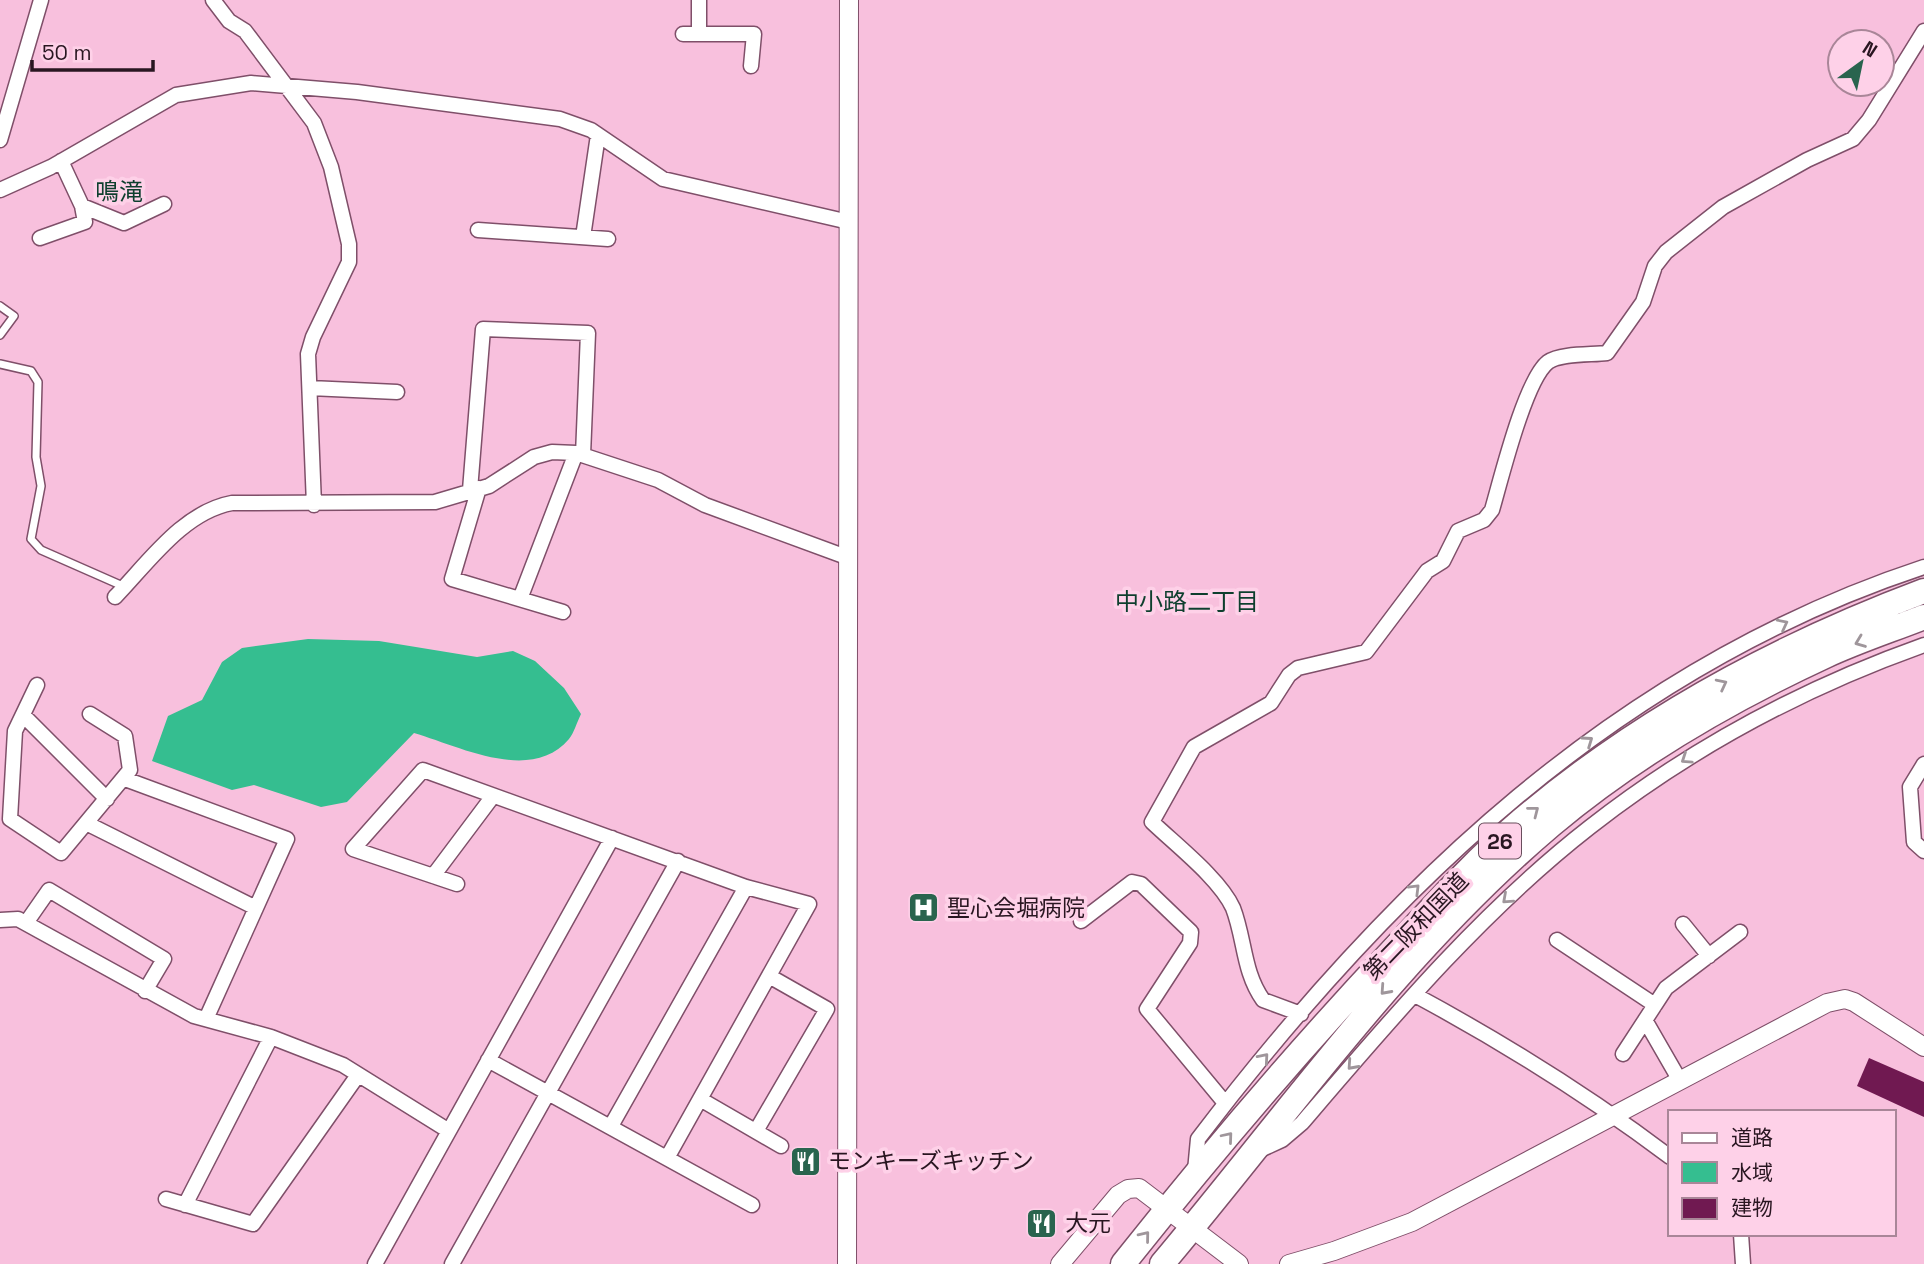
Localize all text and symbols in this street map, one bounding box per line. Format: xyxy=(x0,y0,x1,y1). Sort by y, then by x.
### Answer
scale bar xyxy=(32,28,152,72)
north arrow xyxy=(1826,28,1896,98)
text: N xyxy=(1858,35,1882,63)
text: 50 m xyxy=(42,39,92,66)
district label: 鳴滝 xyxy=(95,176,143,207)
district label: 中小路二丁目 xyxy=(1115,586,1259,617)
one-way arrow xyxy=(1776,619,1788,633)
one-way arrow xyxy=(1855,634,1867,648)
one-way arrow xyxy=(1715,678,1727,692)
one-way arrow xyxy=(1580,737,1593,749)
one-way arrow xyxy=(1681,751,1694,764)
one-way arrow xyxy=(1526,806,1539,819)
road number: 26 xyxy=(1479,824,1521,858)
street label: 第二阪和国道 xyxy=(1357,866,1475,986)
one-way arrow xyxy=(1407,884,1420,897)
hospital icon: 聖心会堀病院 xyxy=(907,891,941,925)
one-way arrow xyxy=(1503,891,1516,903)
place label: 聖心会堀病院 xyxy=(947,893,1085,923)
one-way arrow xyxy=(1381,982,1393,995)
one-way arrow xyxy=(1256,1053,1268,1066)
one-way arrow xyxy=(1348,1057,1360,1070)
legend xyxy=(1668,1110,1896,1236)
text: 道路 xyxy=(1731,1124,1773,1151)
one-way arrow xyxy=(1220,1132,1232,1145)
restaurant icon: モンキーズキッチン xyxy=(788,1144,822,1178)
place label: モンキーズキッチン xyxy=(828,1146,1034,1176)
text: 水域 xyxy=(1731,1159,1773,1186)
text: 建物 xyxy=(1731,1194,1773,1221)
restaurant icon: 大元 xyxy=(1025,1206,1059,1240)
place label: 大元 xyxy=(1065,1208,1111,1238)
one-way arrow xyxy=(1137,1231,1150,1243)

